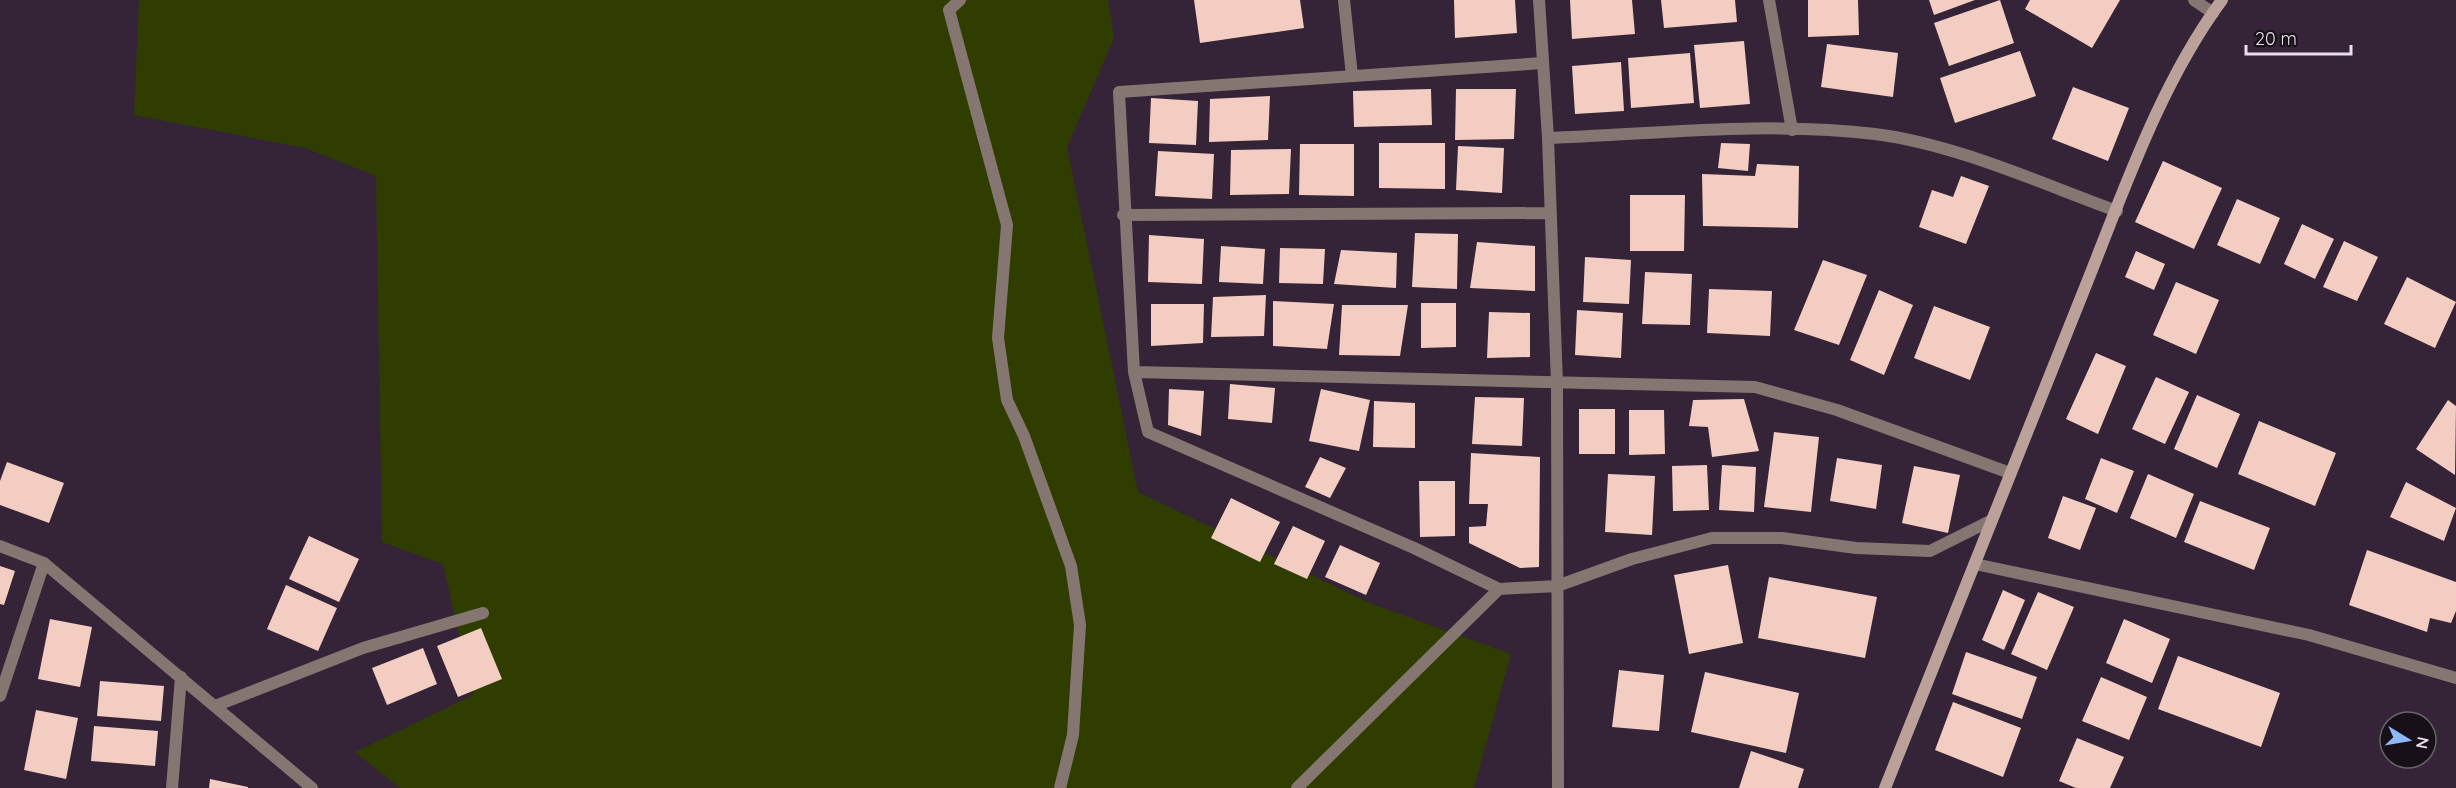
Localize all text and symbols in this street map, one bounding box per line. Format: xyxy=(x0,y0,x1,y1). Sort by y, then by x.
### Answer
scale bar xyxy=(2246,18,2351,56)
text: 20 m xyxy=(2255,27,2297,50)
north arrow xyxy=(2378,710,2438,770)
text: N xyxy=(2412,735,2434,751)

